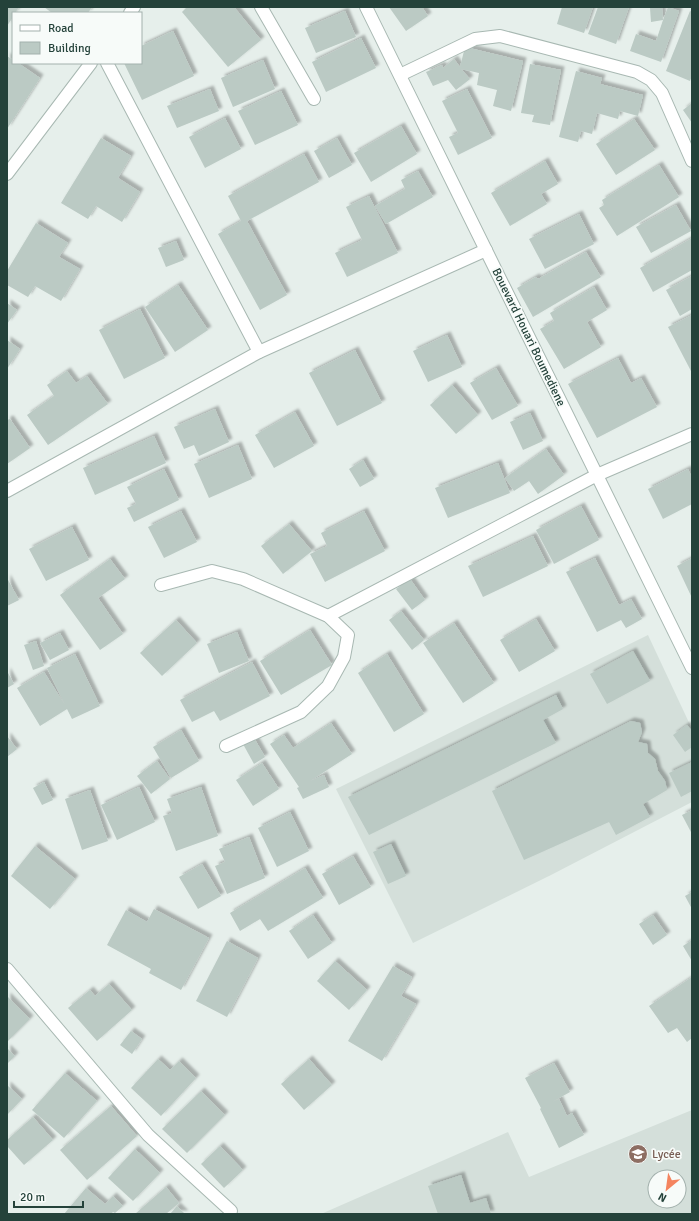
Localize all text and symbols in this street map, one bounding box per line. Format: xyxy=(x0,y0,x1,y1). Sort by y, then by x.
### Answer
legend xyxy=(12,12,142,64)
text: Road xyxy=(48,21,74,36)
text: Building xyxy=(48,41,91,56)
street label: Bouevard Houari Boumediene xyxy=(488,266,569,409)
school or university icon: Lycée xyxy=(627,1143,649,1165)
place label: Lycée xyxy=(652,1147,681,1162)
north arrow xyxy=(647,1169,687,1209)
scale bar xyxy=(14,1183,83,1209)
text: 20 m xyxy=(20,1190,45,1205)
text: N xyxy=(656,1190,669,1205)

